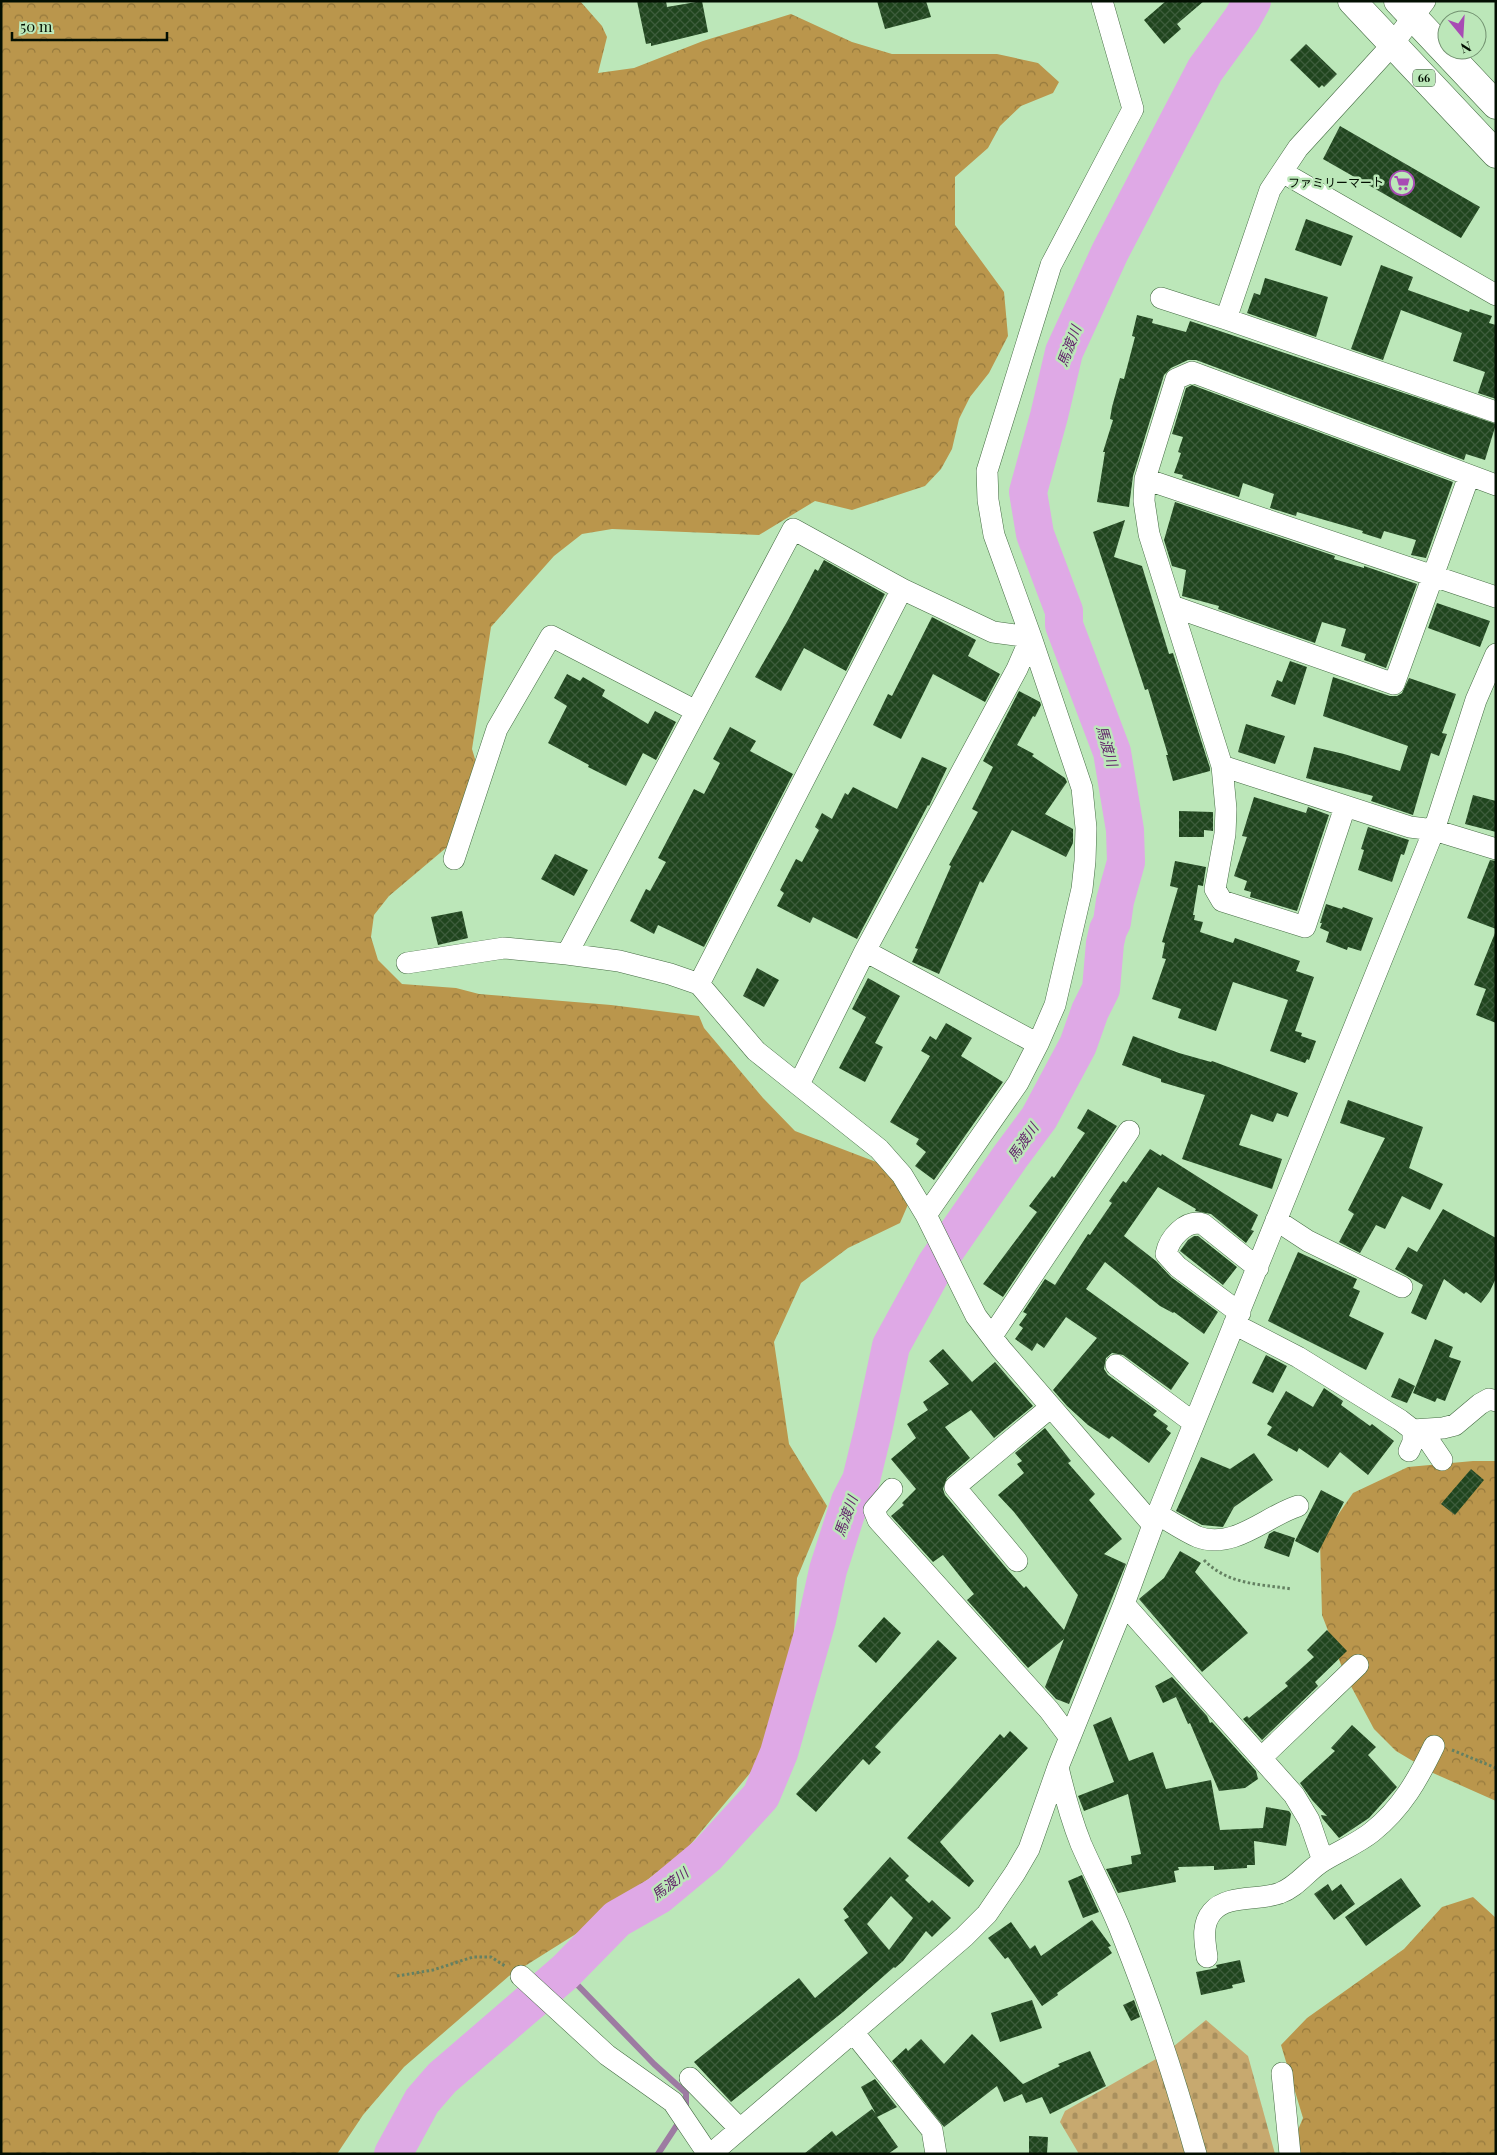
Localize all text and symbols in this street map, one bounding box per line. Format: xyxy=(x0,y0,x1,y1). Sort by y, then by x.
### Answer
scale bar xyxy=(12,10,168,42)
north arrow xyxy=(1437,10,1487,60)
text: 50 m xyxy=(20,16,53,36)
text: N xyxy=(1458,37,1474,58)
road number: 66 xyxy=(1413,70,1435,86)
supermarket icon: ファミリーマート xyxy=(1389,170,1415,196)
place label: ファミリーマート xyxy=(1288,174,1384,190)
water label: 馬渡川 xyxy=(1052,321,1086,369)
water label: 馬渡川 xyxy=(1093,723,1123,771)
water label: 馬渡川 xyxy=(1003,1117,1044,1164)
water label: 馬渡川 xyxy=(829,1491,862,1539)
water label: 馬渡川 xyxy=(647,1862,694,1904)

